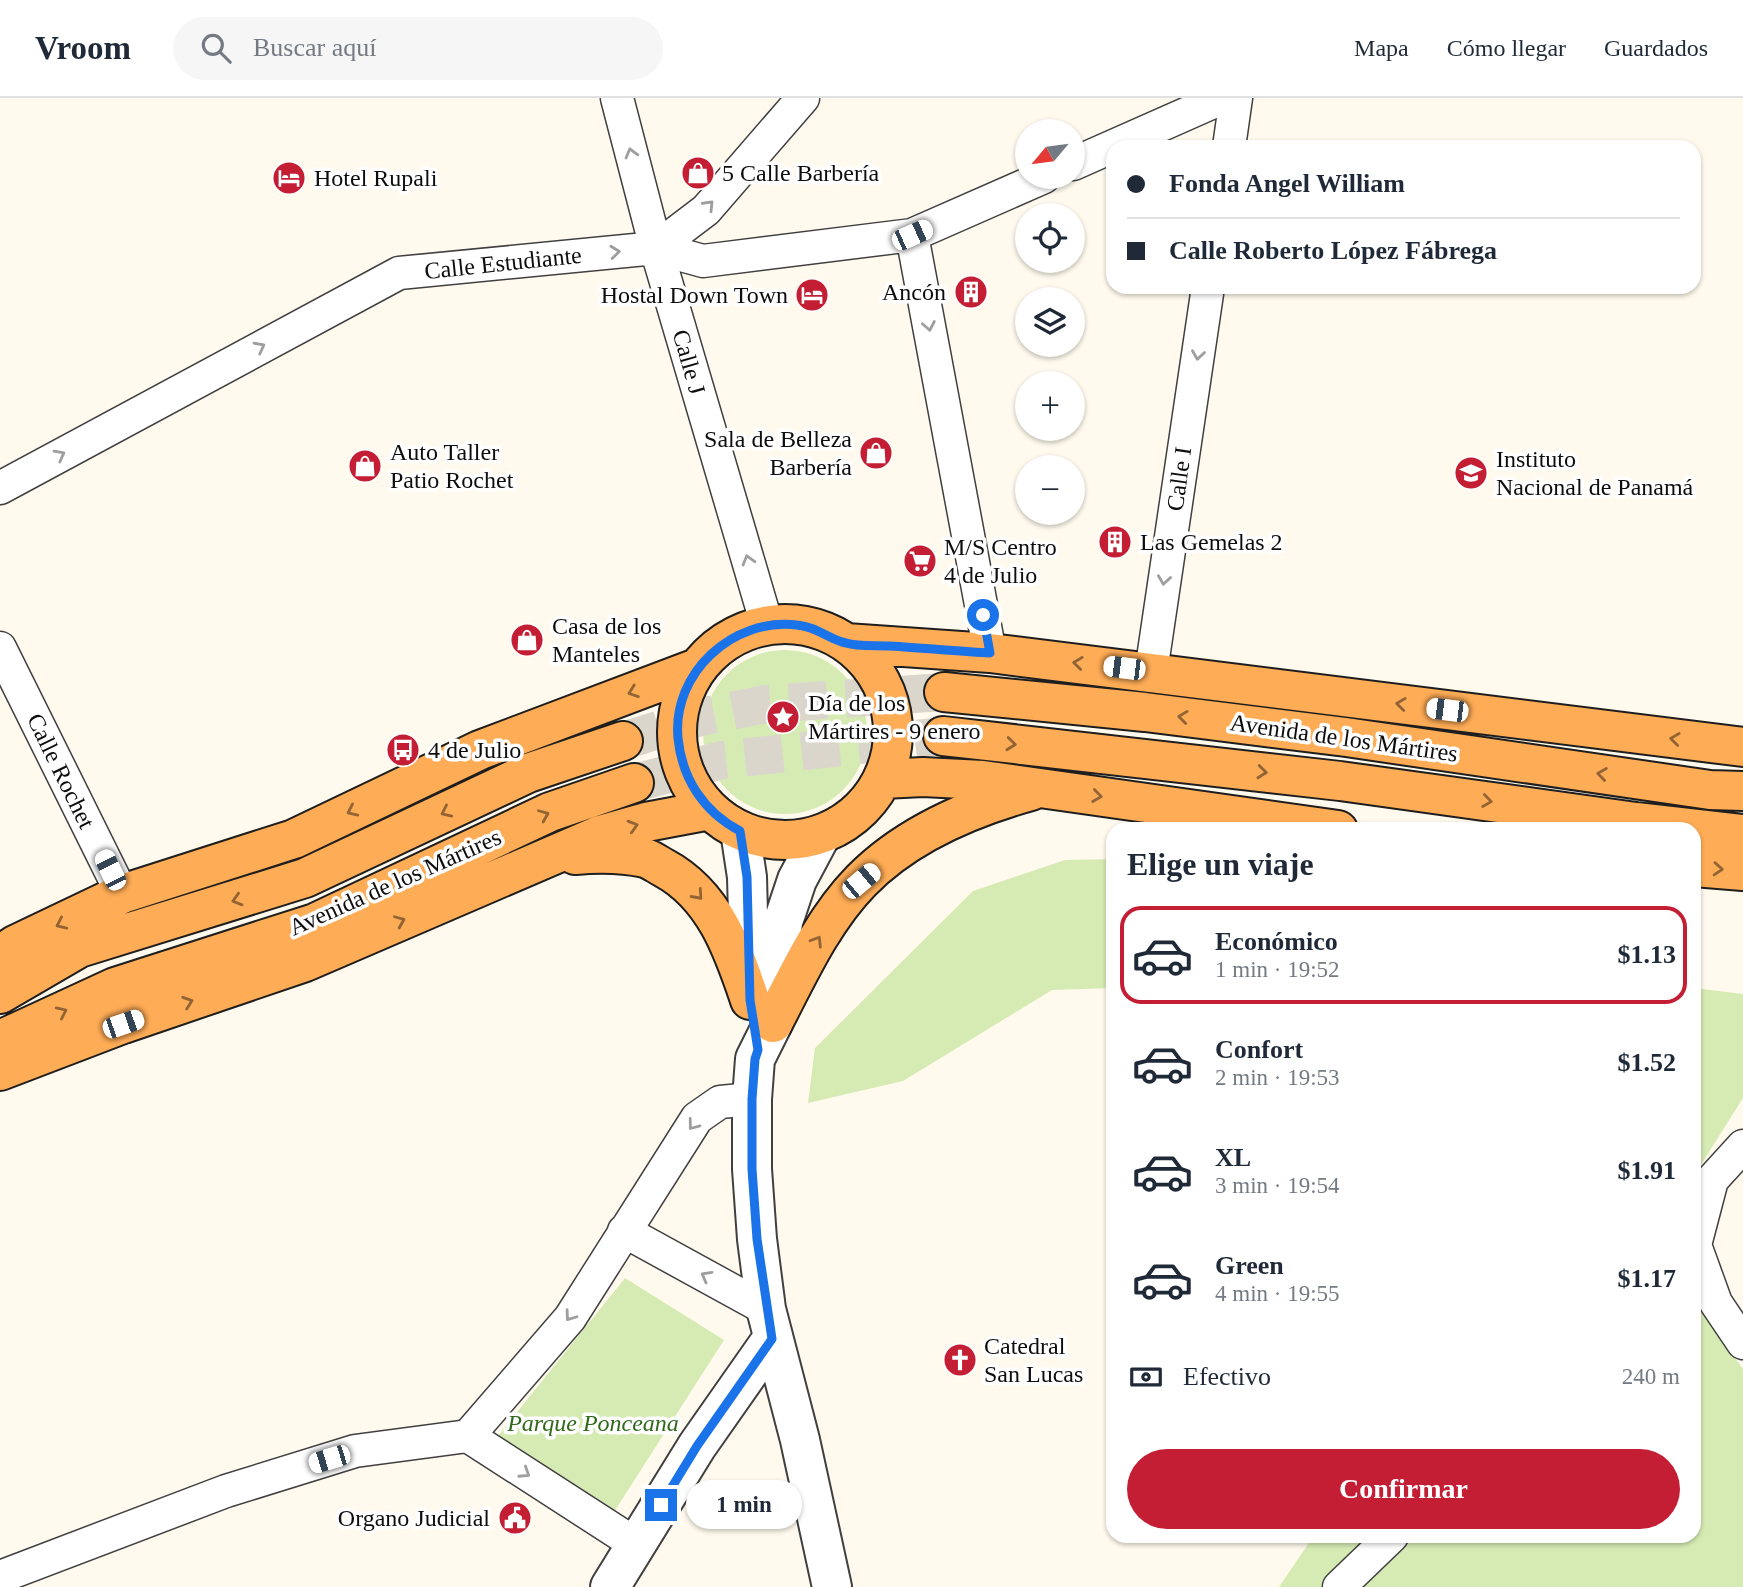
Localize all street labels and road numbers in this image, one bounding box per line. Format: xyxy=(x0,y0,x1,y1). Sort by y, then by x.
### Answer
street label: Calle Estudiante xyxy=(423,242,583,284)
street label: Calle J xyxy=(667,327,711,397)
street label: Calle I xyxy=(1162,445,1196,513)
street label: Calle Rochet xyxy=(22,709,100,833)
street label: Avenida de los Mártires xyxy=(1229,709,1459,767)
street label: Avenida de los Mártires xyxy=(285,823,505,941)

